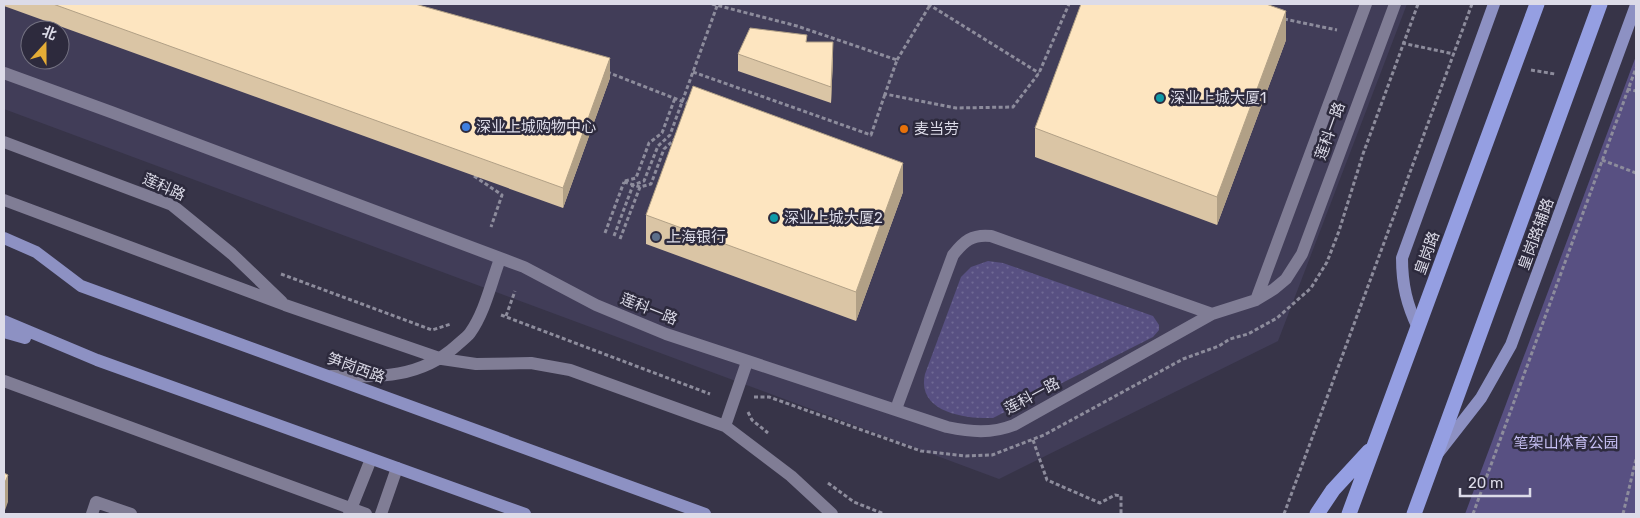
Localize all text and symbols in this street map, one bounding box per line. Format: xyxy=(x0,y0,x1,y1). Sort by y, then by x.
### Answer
north arrow xyxy=(20,20,70,70)
text: 北 xyxy=(40,23,59,44)
place label: 深业上城大厦1 xyxy=(1170,89,1266,107)
marker: 深业上城大厦1 xyxy=(1154,92,1166,104)
street label: 莲科一路 xyxy=(1311,100,1349,162)
place label: 深业上城购物中心 xyxy=(476,118,596,136)
place label: 麦当劳 xyxy=(914,120,959,138)
marker: 深业上城购物中心 xyxy=(460,121,472,133)
marker: 麦当劳 xyxy=(898,123,910,135)
street label: 莲科路 xyxy=(140,170,188,204)
street label: 皇岗路辅路 xyxy=(1515,196,1557,272)
place label: 深业上城大厦2 xyxy=(784,209,883,227)
marker: 深业上城大厦2 xyxy=(768,212,780,224)
place label: 上海银行 xyxy=(666,228,726,246)
street label: 皇岗路 xyxy=(1411,229,1443,277)
marker: 上海银行 xyxy=(650,231,662,243)
street label: 莲科一路 xyxy=(618,289,680,329)
street label: 笋岗西路 xyxy=(325,349,387,387)
street label: 莲科一路 xyxy=(1001,374,1063,418)
park label: 笔架山体育公园 xyxy=(1513,434,1619,452)
scale bar xyxy=(1460,466,1530,498)
text: 20 m xyxy=(1468,474,1503,492)

